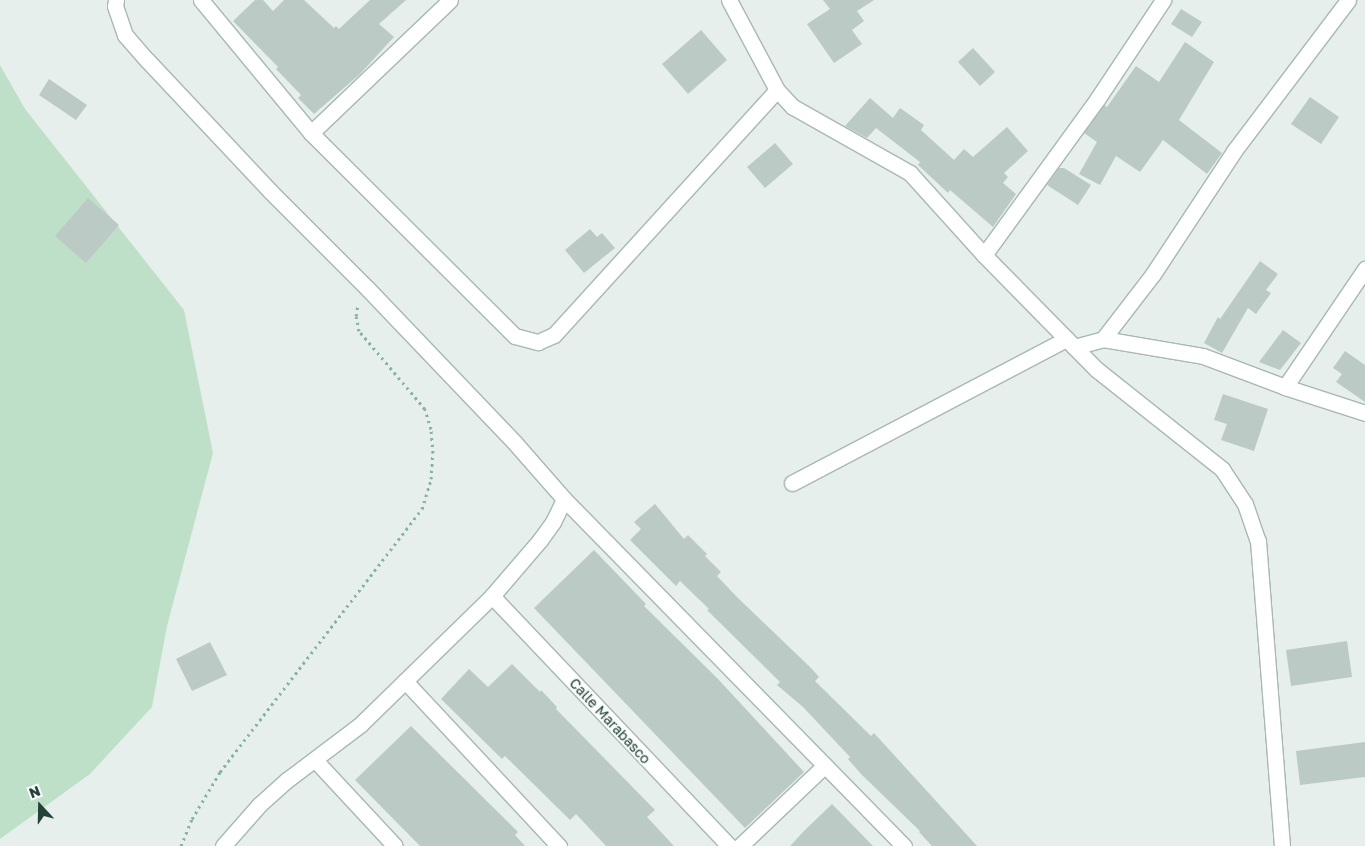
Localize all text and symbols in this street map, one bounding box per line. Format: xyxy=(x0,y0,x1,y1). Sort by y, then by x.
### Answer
street label: Calle Marabasco xyxy=(566,675,654,767)
north arrow xyxy=(15,781,65,831)
text: N xyxy=(26,782,42,801)

